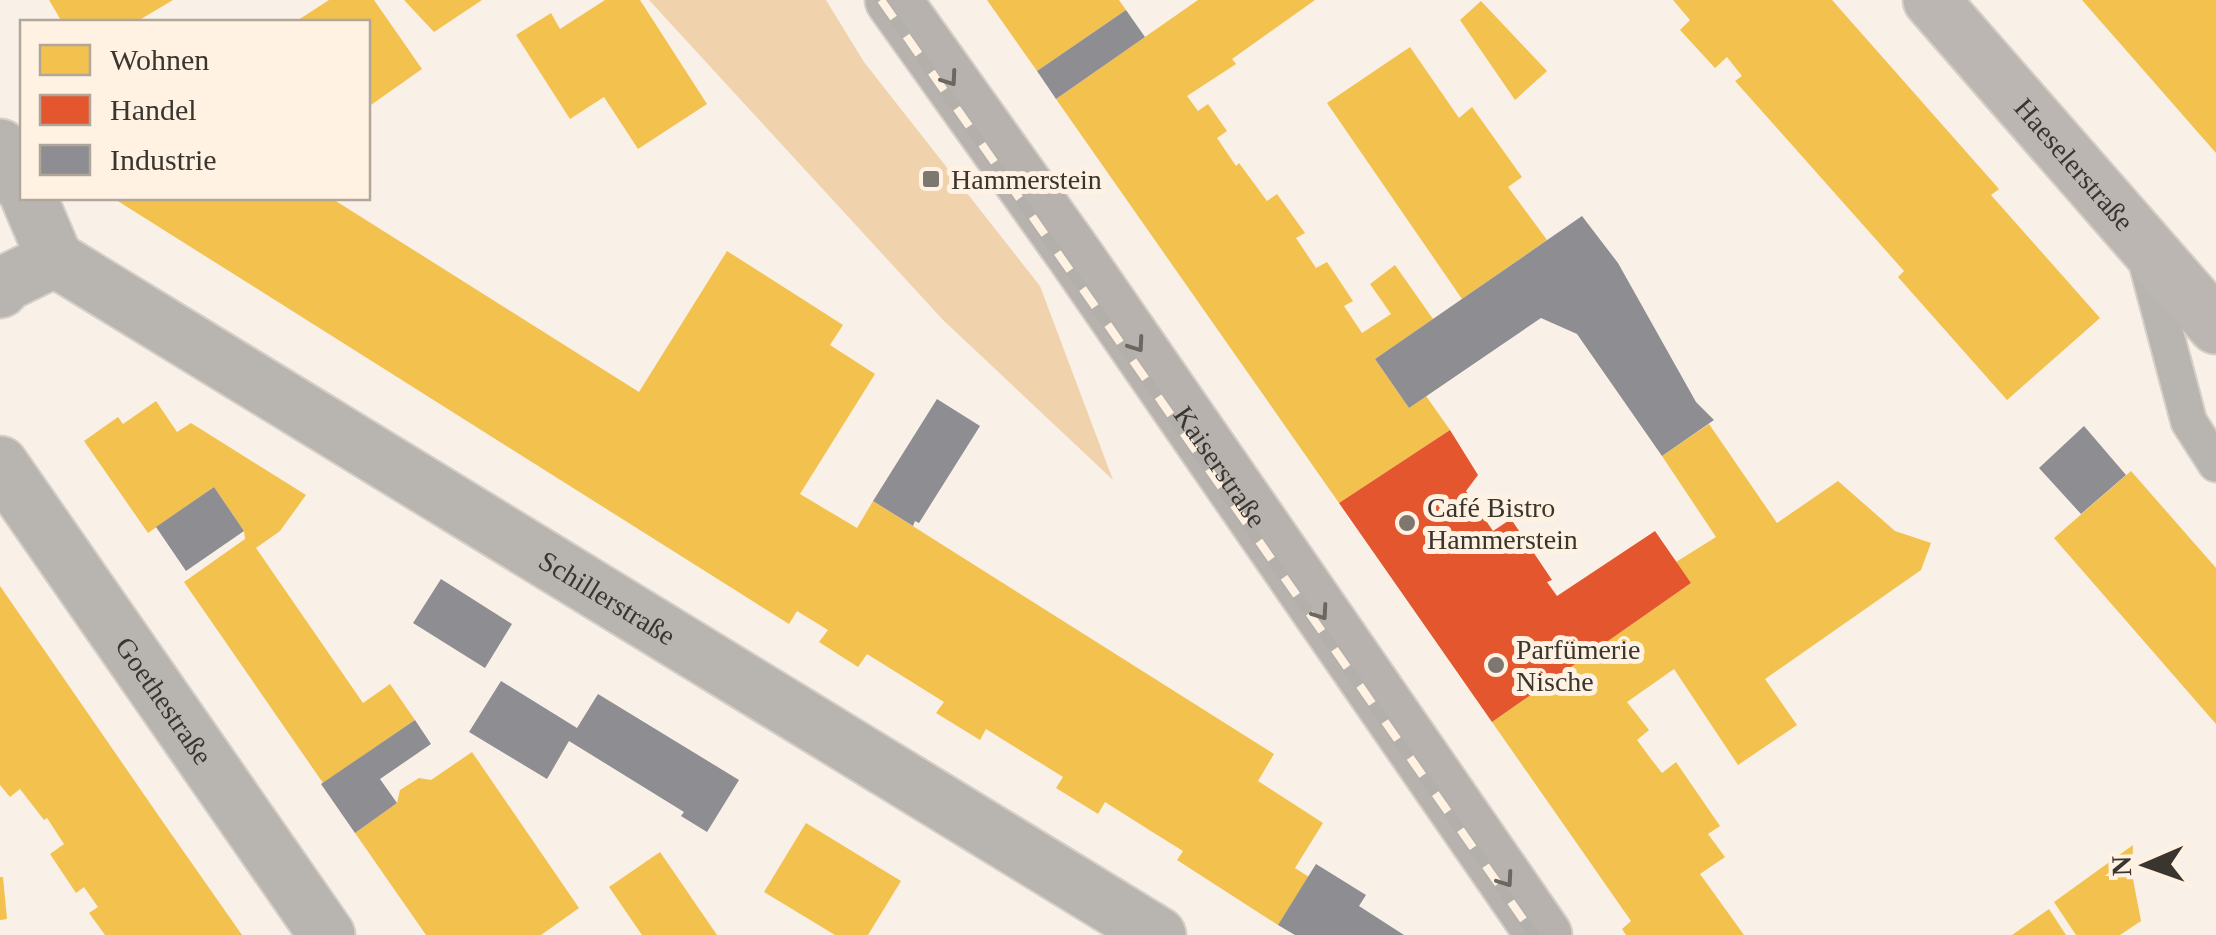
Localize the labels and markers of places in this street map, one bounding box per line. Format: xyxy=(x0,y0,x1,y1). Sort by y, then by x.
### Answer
place label: Hammerstein xyxy=(951,164,1102,195)
marker: Hammerstein xyxy=(920,168,942,190)
place label: Café Bistro Hammerstein xyxy=(1427,492,1578,555)
marker: Café Bistro Hammerstein xyxy=(1396,512,1418,534)
place label: Parfümerie Nische xyxy=(1516,634,1640,697)
marker: Parfümerie Nische xyxy=(1485,654,1507,676)

